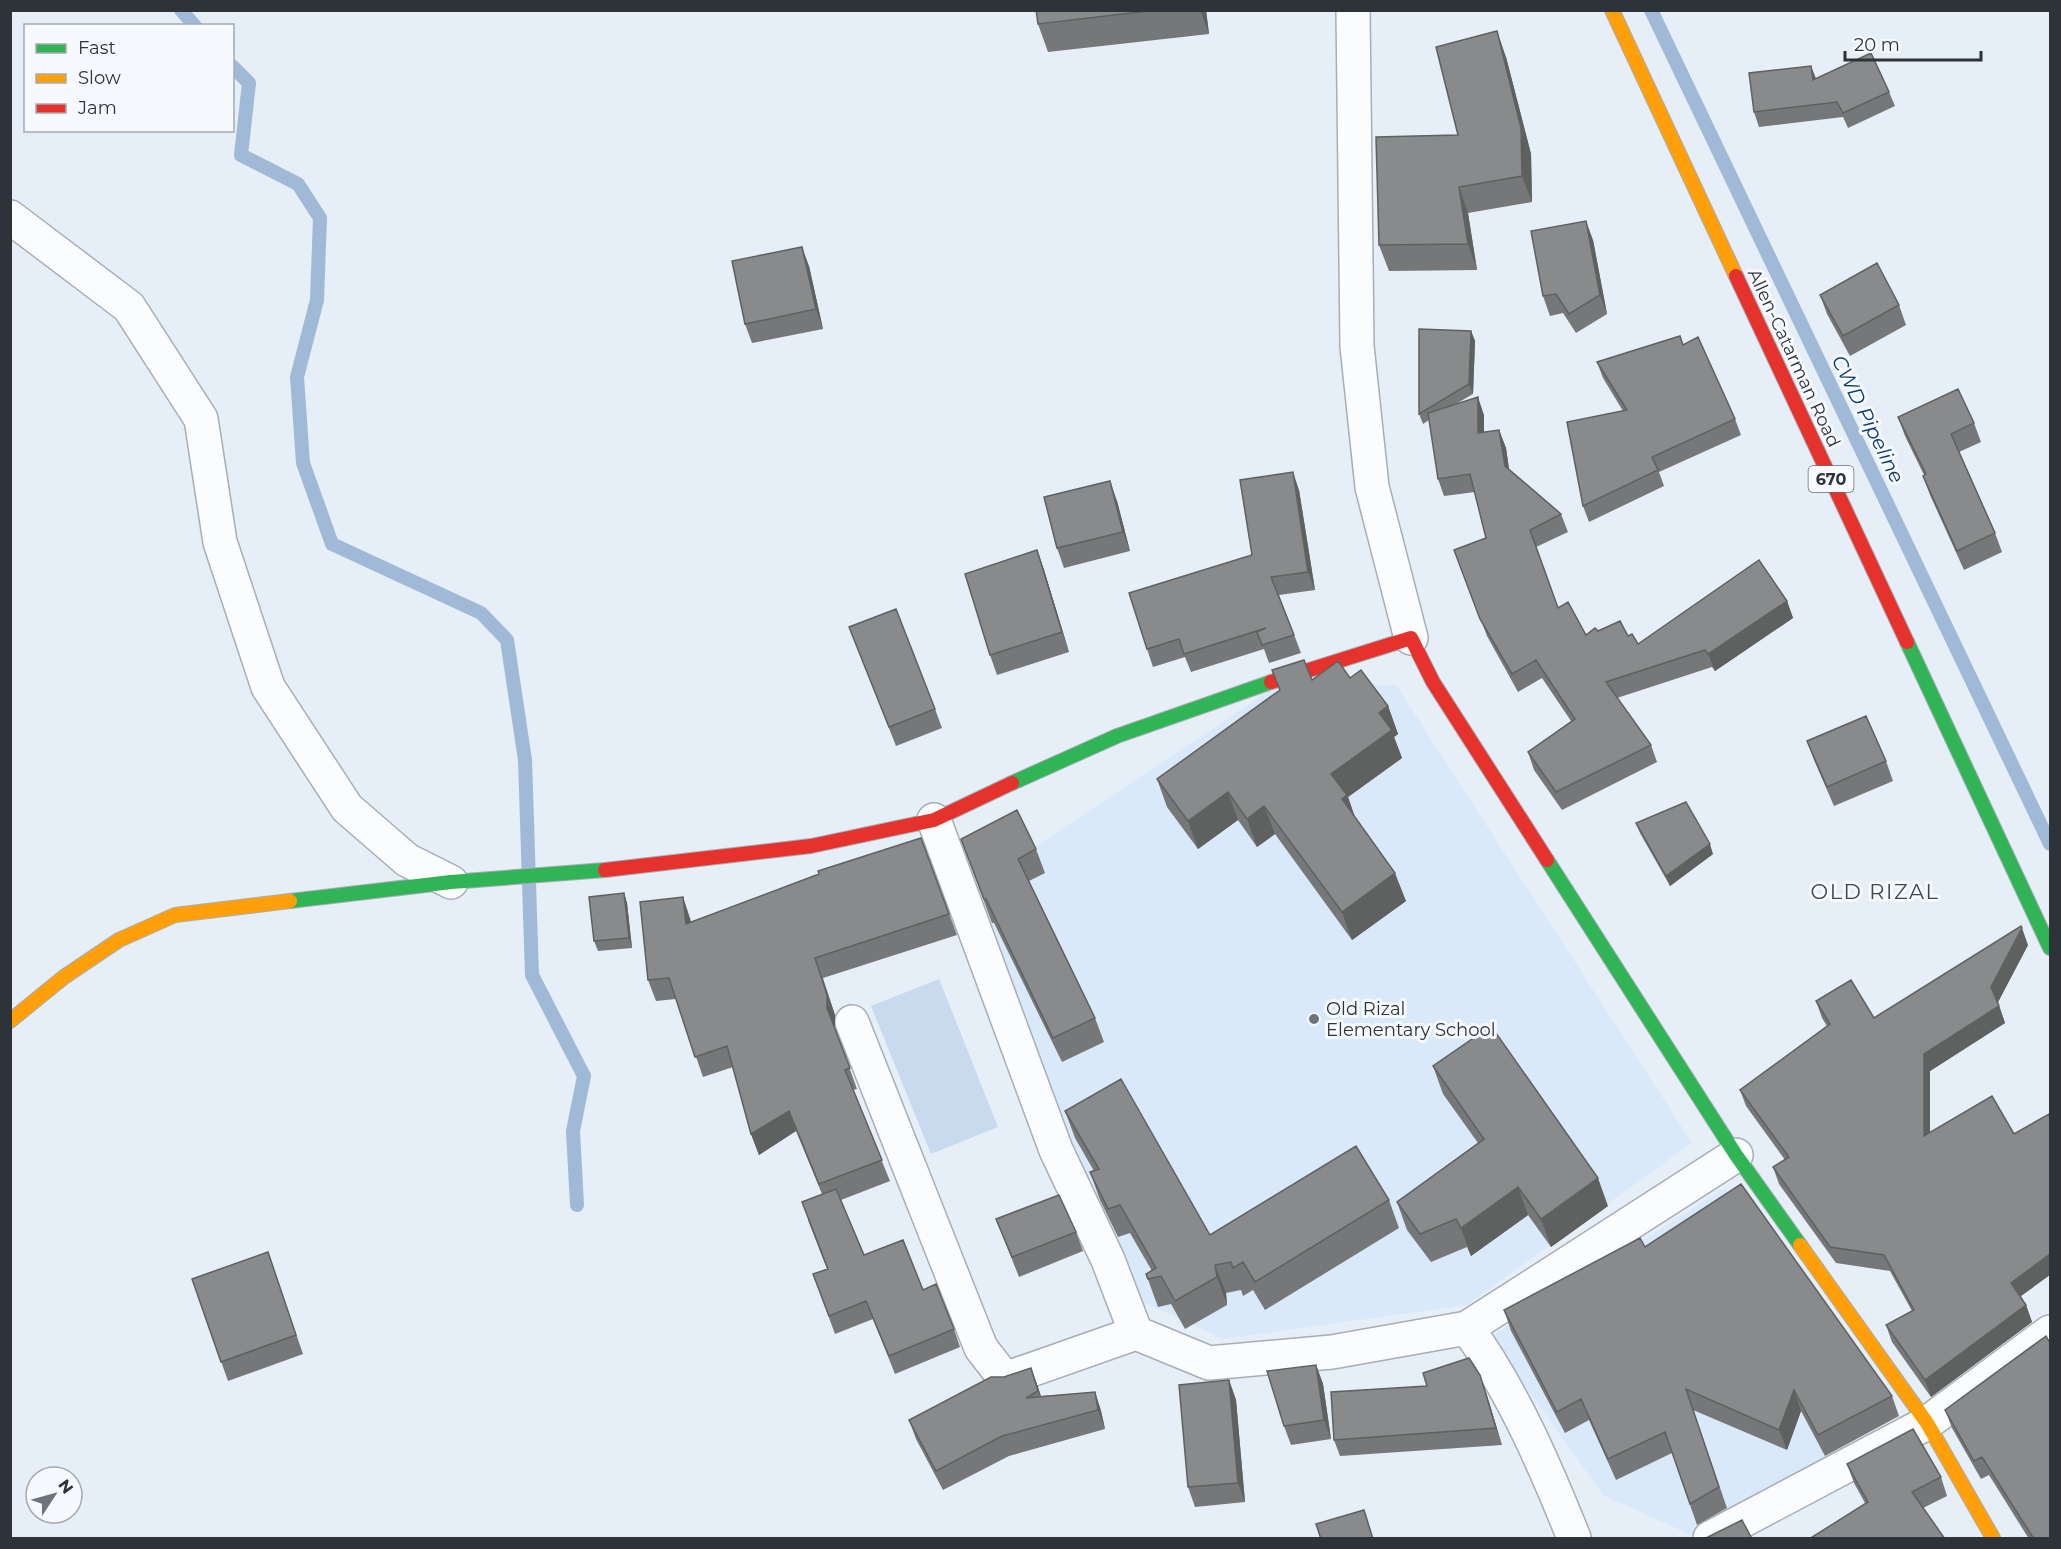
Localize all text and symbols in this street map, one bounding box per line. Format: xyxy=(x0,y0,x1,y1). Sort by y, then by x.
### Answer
legend xyxy=(24,24,234,132)
scale bar xyxy=(1845,24,1982,62)
text: 20 m xyxy=(1854,34,1900,56)
text: Fast xyxy=(78,37,116,59)
text: Slow xyxy=(78,67,121,89)
text: Jam xyxy=(77,97,117,119)
street label: Allen-Catarman Road xyxy=(1743,265,1845,451)
water label: CWD Pipeline xyxy=(1827,351,1909,487)
road number: 670 xyxy=(1808,466,1854,492)
district label: OLD RIZAL xyxy=(1811,879,1939,904)
place label: Old Rizal Elementary School xyxy=(1326,998,1496,1041)
marker: Old Rizal Elementary School xyxy=(1307,1012,1321,1026)
north arrow xyxy=(24,1465,84,1525)
text: N xyxy=(54,1476,77,1497)

